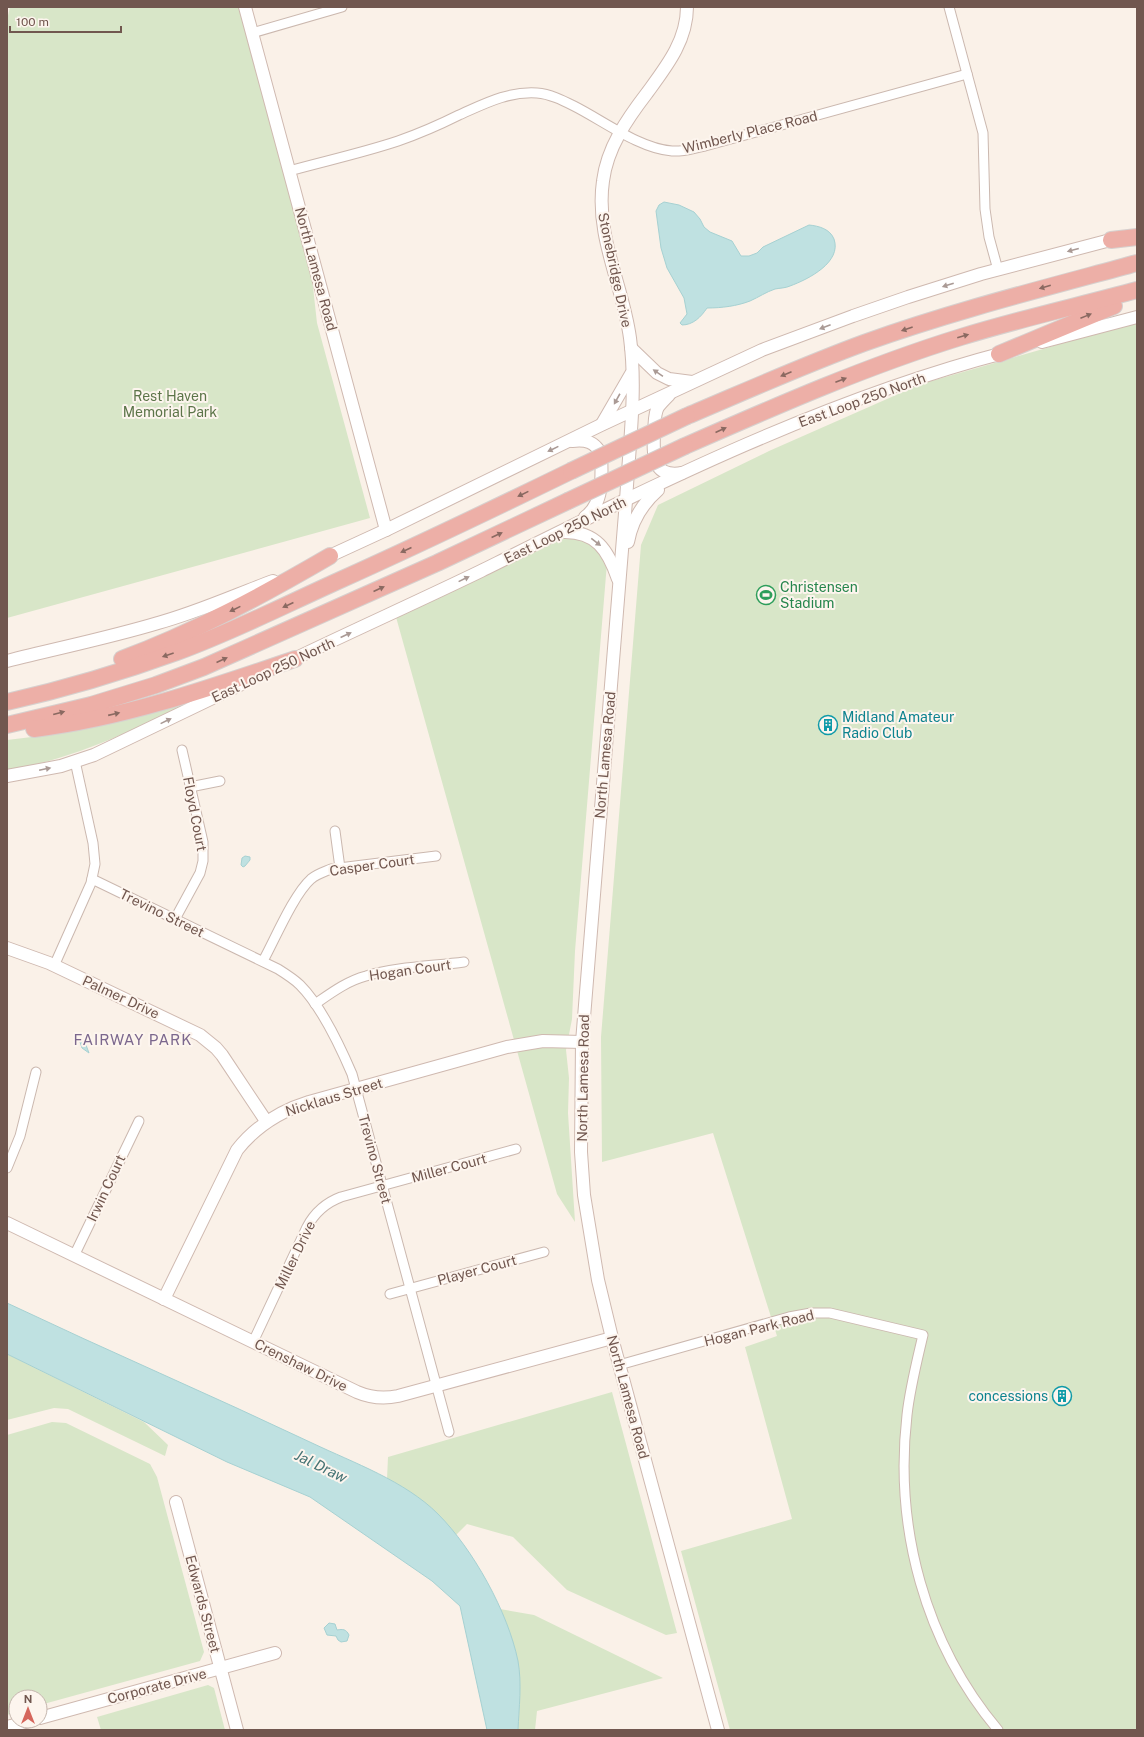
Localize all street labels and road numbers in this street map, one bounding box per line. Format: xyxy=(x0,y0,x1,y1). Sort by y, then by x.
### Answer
street label: Wimberly Place Road xyxy=(681,108,819,156)
street label: North Lamesa Road xyxy=(292,205,340,333)
street label: Stonebridge Drive xyxy=(595,211,635,329)
street label: East Loop 250 North xyxy=(796,370,928,430)
street label: East Loop 250 North xyxy=(501,493,629,567)
street label: East Loop 250 North xyxy=(209,634,337,706)
street label: North Lamesa Road xyxy=(591,691,619,819)
street label: Floyd Court xyxy=(180,775,210,853)
street label: Casper Court xyxy=(328,851,416,879)
street label: Trevino Street xyxy=(117,886,207,940)
street label: Hogan Court xyxy=(368,956,452,984)
street label: Palmer Drive xyxy=(80,972,162,1022)
street label: North Lamesa Road xyxy=(574,1014,592,1142)
street label: Nicklaus Street xyxy=(283,1075,385,1119)
street label: Trevino Street xyxy=(355,1113,395,1205)
street label: Miller Court xyxy=(410,1150,488,1186)
street label: Irwin Court xyxy=(84,1152,128,1224)
street label: Miller Drive xyxy=(272,1218,318,1292)
street label: Player Court xyxy=(436,1252,518,1288)
street label: Hogan Park Road xyxy=(702,1307,816,1349)
street label: North Lamesa Road xyxy=(604,1333,652,1461)
street label: Crenshaw Drive xyxy=(252,1336,350,1394)
street label: Edwards Street xyxy=(182,1553,224,1655)
street label: Corporate Drive xyxy=(106,1665,208,1707)

